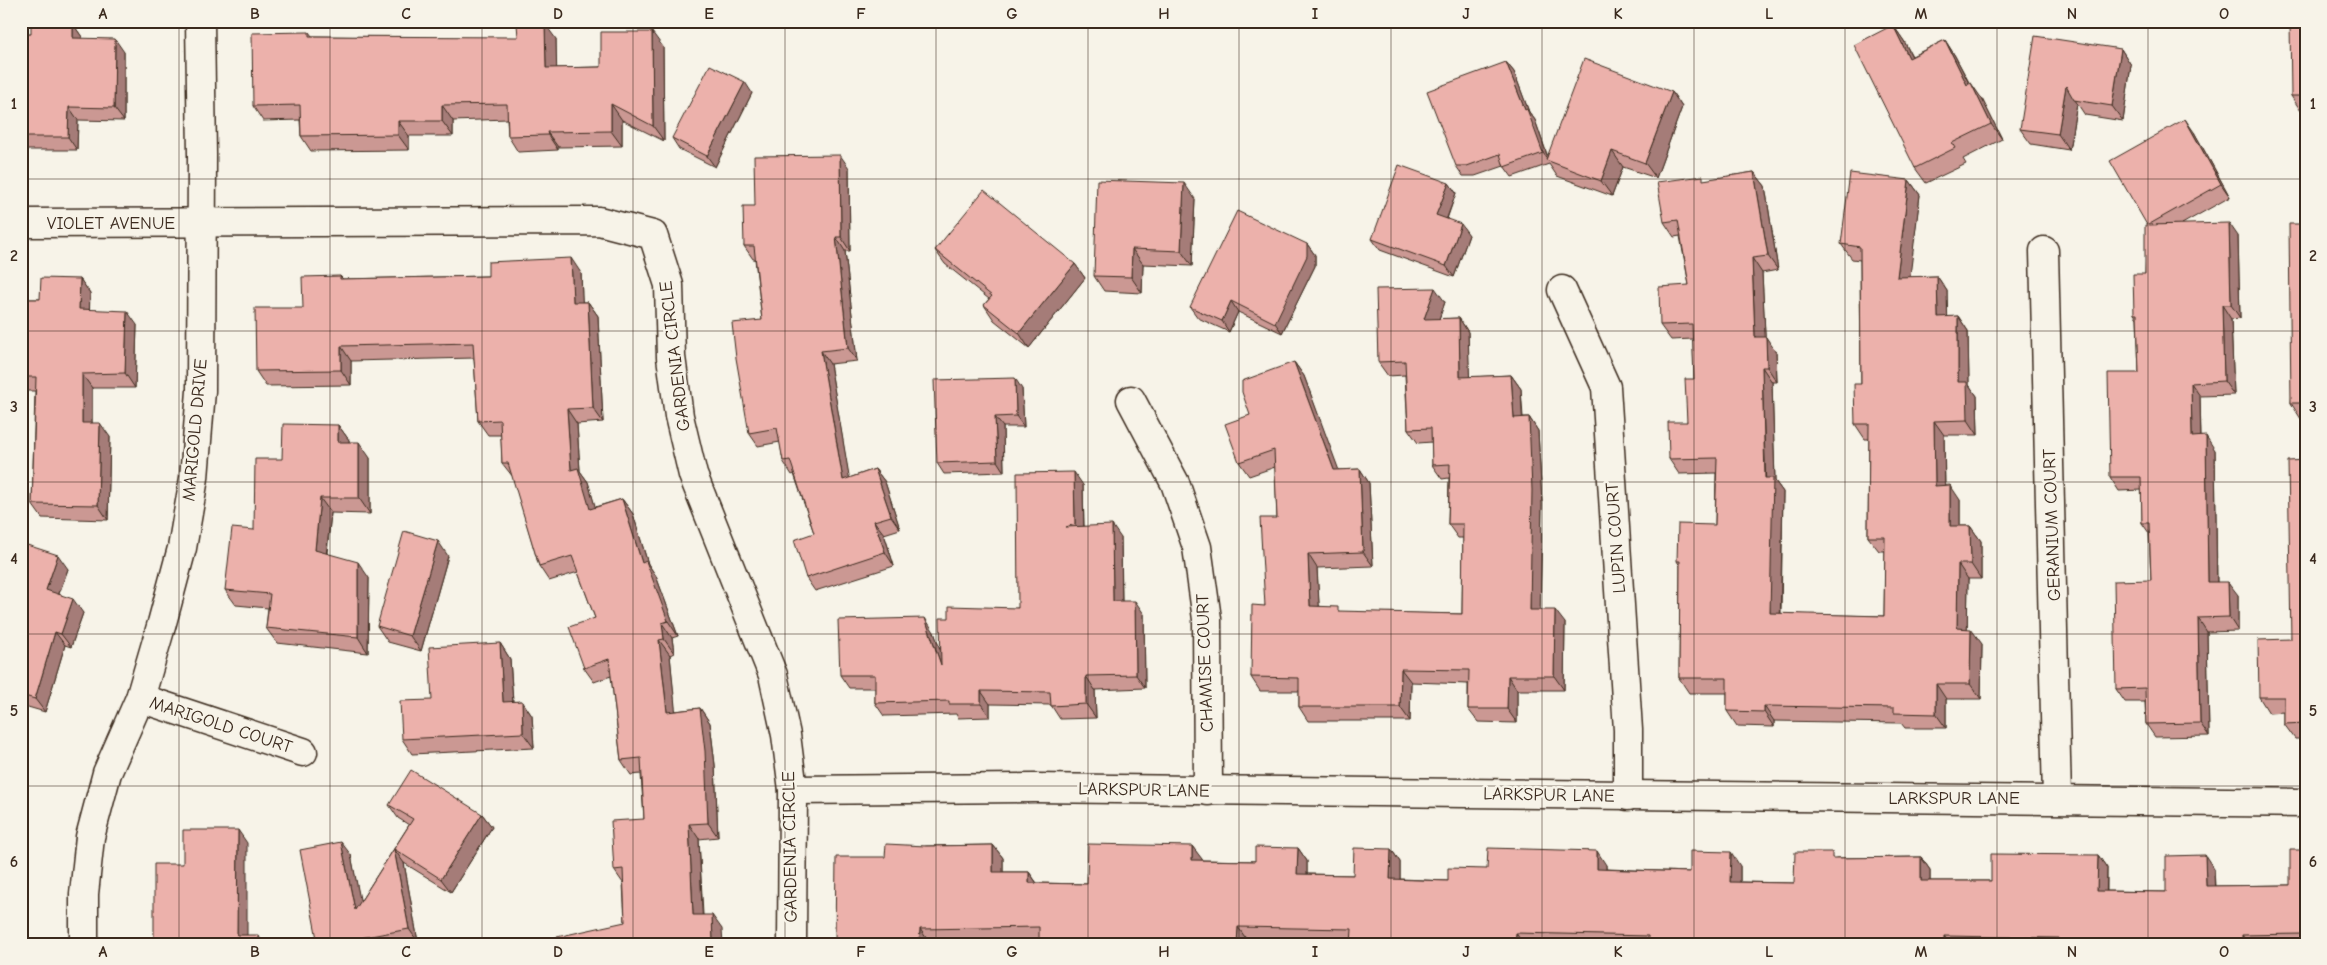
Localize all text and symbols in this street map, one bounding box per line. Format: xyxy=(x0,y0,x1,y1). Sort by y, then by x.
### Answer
text: A xyxy=(99,5,108,23)
text: B xyxy=(250,5,260,23)
text: C xyxy=(401,5,411,23)
text: D xyxy=(553,5,563,23)
text: E xyxy=(704,5,714,23)
text: F xyxy=(856,5,866,23)
text: G xyxy=(1006,5,1018,23)
text: H xyxy=(1158,5,1170,23)
text: I xyxy=(1312,5,1318,23)
text: J xyxy=(1462,5,1470,23)
text: K xyxy=(1613,5,1623,23)
text: L xyxy=(1765,5,1773,23)
text: M xyxy=(1915,5,1928,23)
text: N xyxy=(2067,5,2077,23)
text: O xyxy=(2219,5,2229,23)
text: 1 xyxy=(11,95,17,113)
text: 1 xyxy=(2310,95,2316,113)
street label: VIOLET AVENUE xyxy=(47,213,175,234)
text: 2 xyxy=(10,247,18,265)
text: 2 xyxy=(2309,247,2317,265)
street label: GARDENIA CIRCLE xyxy=(655,279,695,432)
street label: MARIGOLD DRIVE xyxy=(178,358,212,502)
text: 3 xyxy=(10,398,18,416)
text: 3 xyxy=(2309,398,2317,416)
street label: GERANIUM COURT xyxy=(2039,448,2065,602)
street label: LUPIN COURT xyxy=(1602,481,1630,594)
text: 4 xyxy=(10,550,18,568)
text: 4 xyxy=(2309,550,2317,568)
street label: CHAMISE COURT xyxy=(1192,593,1218,733)
street label: MARIGOLD COURT xyxy=(147,692,296,758)
text: 5 xyxy=(10,702,18,720)
text: 5 xyxy=(2309,702,2317,720)
street label: GARDENIA CIRCLE xyxy=(778,771,802,923)
street label: LARKSPUR LANE xyxy=(1078,778,1210,802)
street label: LARKSPUR LANE xyxy=(1483,783,1615,807)
street label: LARKSPUR LANE xyxy=(1888,788,2020,809)
text: 6 xyxy=(10,853,18,871)
text: 6 xyxy=(2309,853,2317,871)
text: A xyxy=(99,943,108,961)
text: B xyxy=(250,943,260,961)
text: C xyxy=(401,943,411,961)
text: D xyxy=(553,943,563,961)
text: E xyxy=(704,943,714,961)
text: F xyxy=(856,943,866,961)
text: G xyxy=(1006,943,1018,961)
text: H xyxy=(1158,943,1170,961)
text: I xyxy=(1312,943,1318,961)
text: J xyxy=(1462,943,1470,961)
text: K xyxy=(1613,943,1623,961)
text: L xyxy=(1765,943,1773,961)
text: M xyxy=(1915,943,1928,961)
text: N xyxy=(2067,943,2077,961)
text: O xyxy=(2219,943,2229,961)

